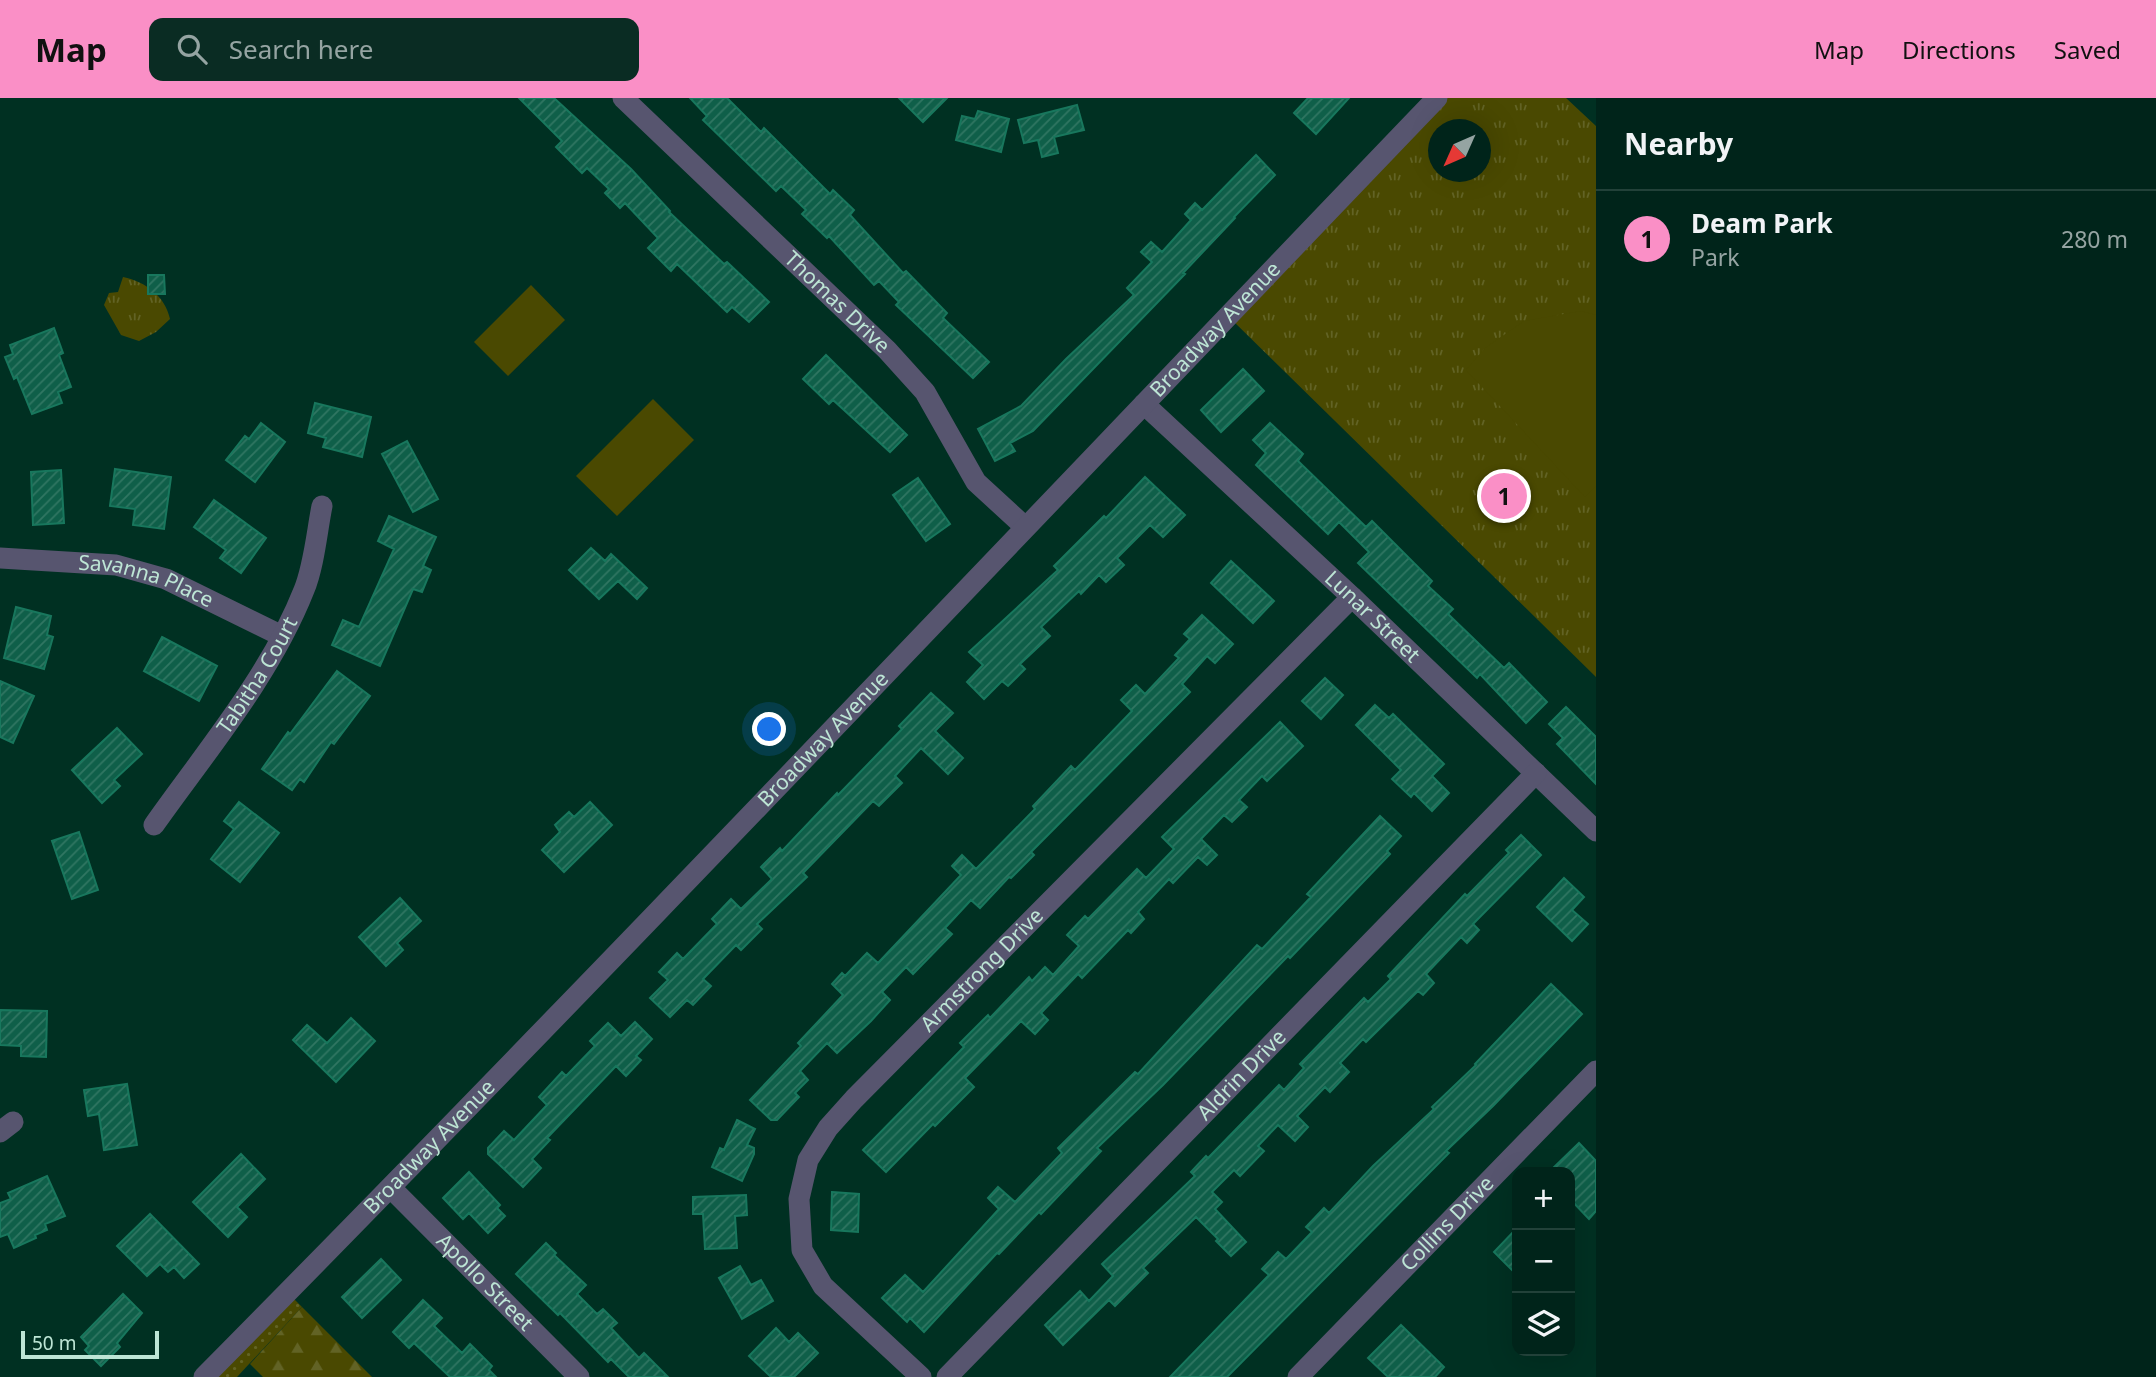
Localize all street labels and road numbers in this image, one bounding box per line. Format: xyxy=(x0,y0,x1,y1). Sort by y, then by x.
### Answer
street label: Thomas Drive xyxy=(779,244,897,359)
street label: Broadway Avenue xyxy=(1143,255,1286,403)
street label: Savanna Place xyxy=(78,548,219,613)
street label: Lunar Street xyxy=(1319,564,1427,668)
street label: Tabitha Court xyxy=(210,611,303,739)
street label: Broadway Avenue xyxy=(751,665,894,812)
street label: Armstrong Drive xyxy=(914,901,1049,1037)
street label: Aldrin Drive xyxy=(1190,1023,1292,1126)
street label: Broadway Avenue xyxy=(357,1073,501,1220)
street label: Collins Drive xyxy=(1394,1169,1499,1277)
street label: Apollo Street xyxy=(431,1227,540,1337)

